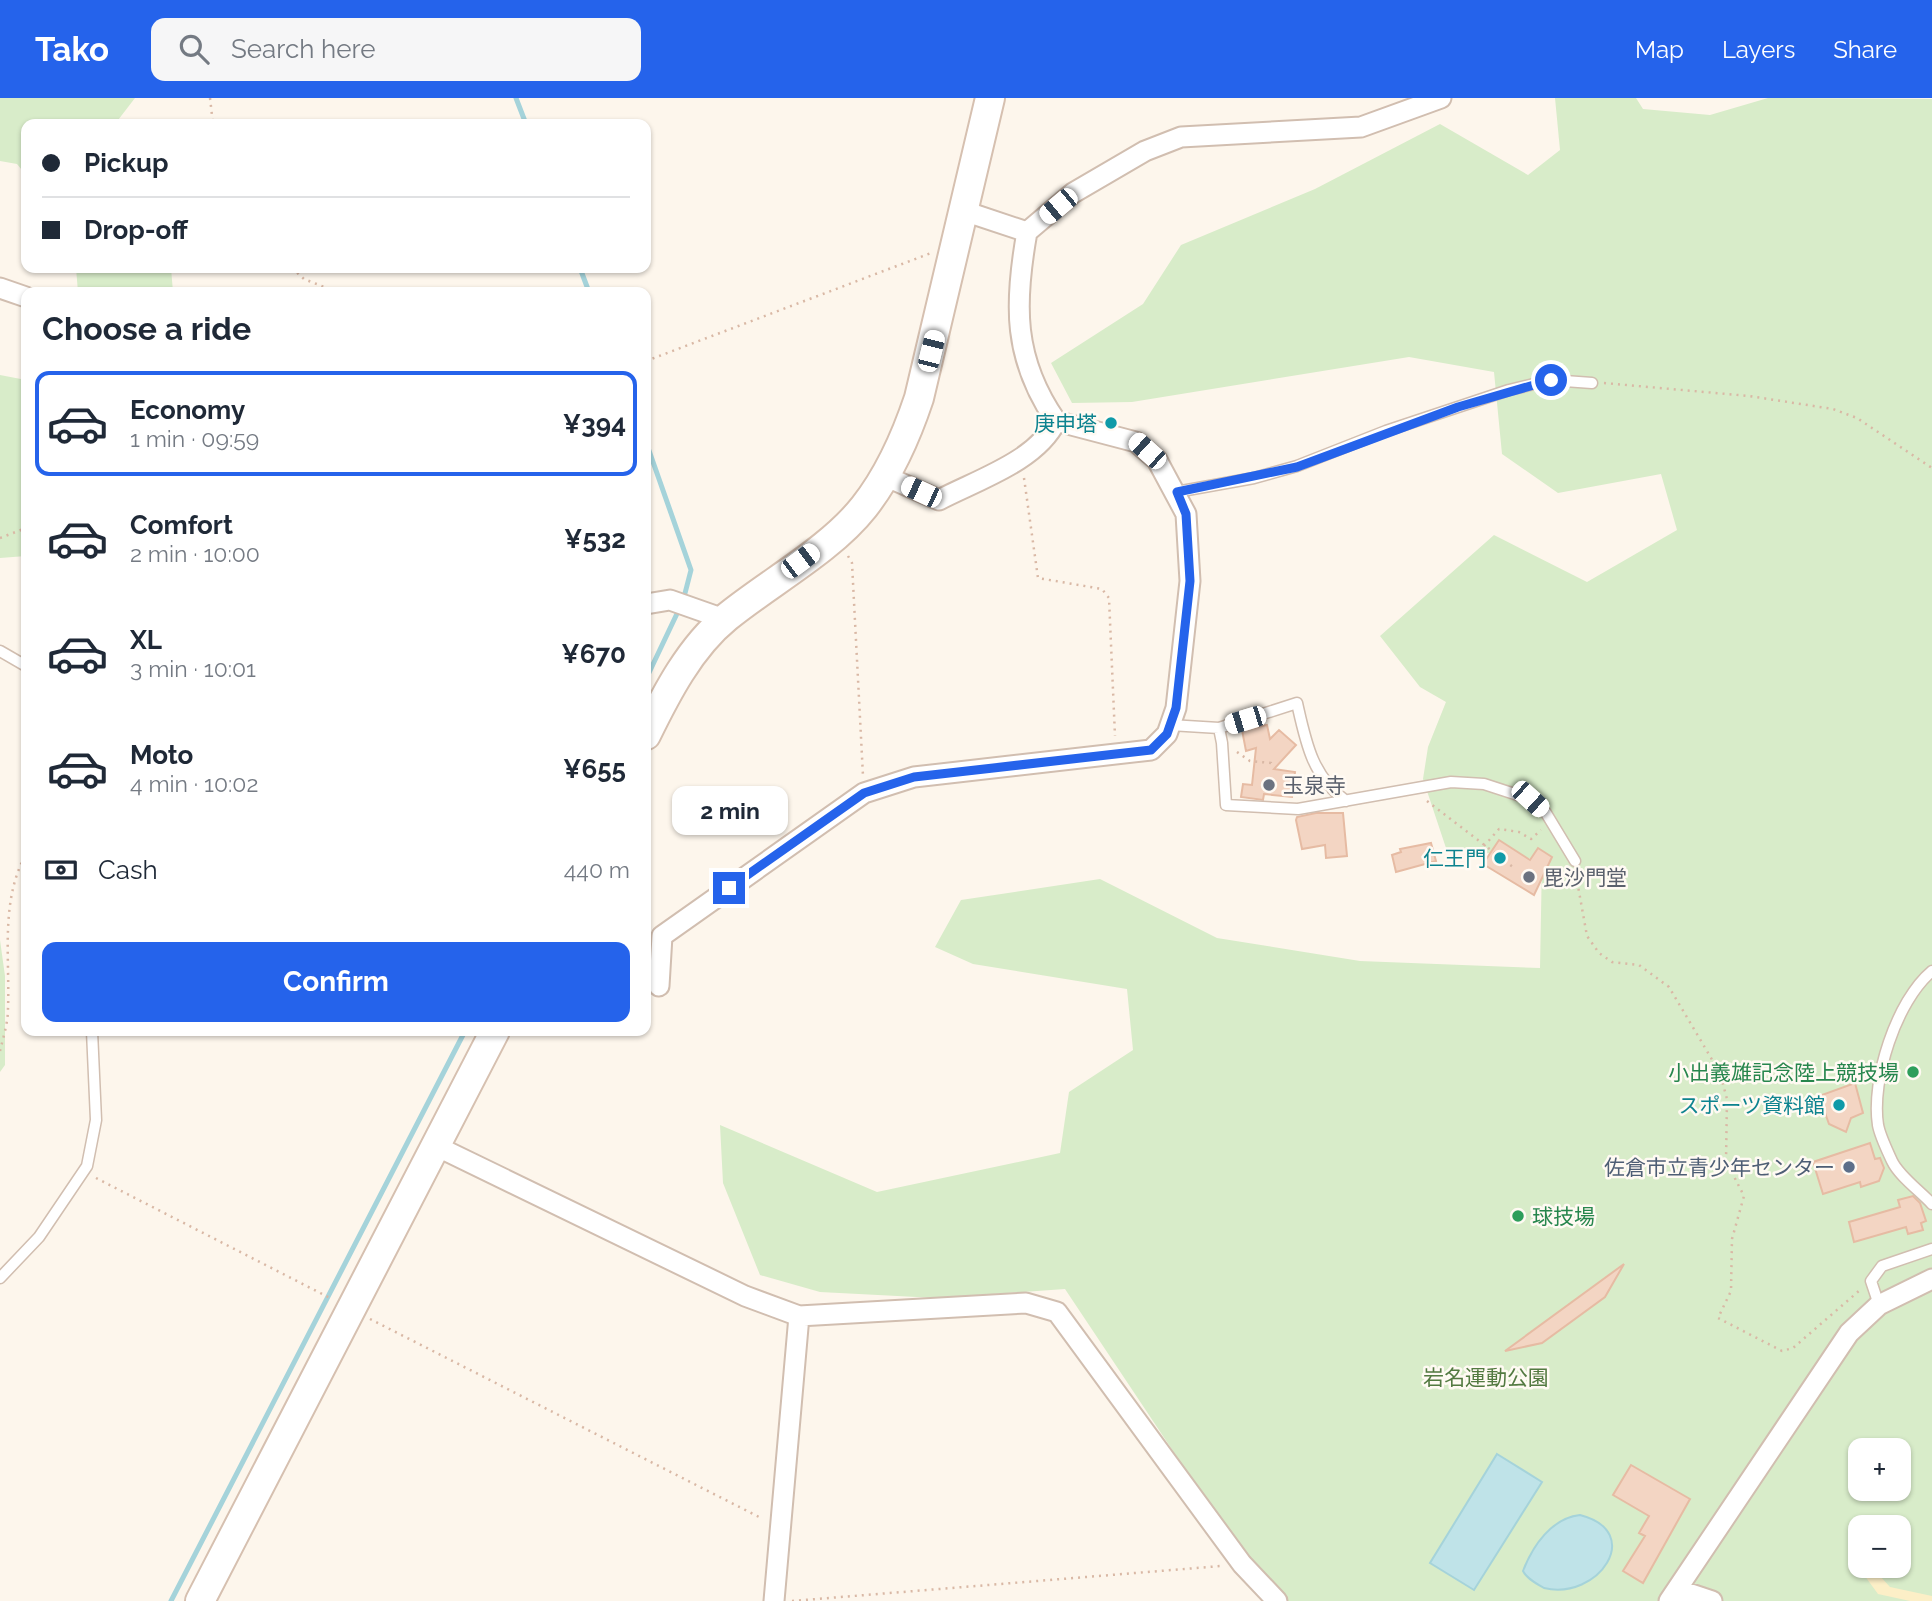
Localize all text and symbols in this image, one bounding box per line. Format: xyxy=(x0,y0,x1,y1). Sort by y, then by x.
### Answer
search box xyxy=(151,18,641,81)
text: Tako xyxy=(35,30,109,69)
icon: search xyxy=(175,30,213,68)
text: Search here xyxy=(231,34,375,64)
text: Map xyxy=(1635,35,1684,64)
text: Layers xyxy=(1722,35,1795,64)
text: Share xyxy=(1833,35,1897,64)
text: Pickup xyxy=(84,148,169,178)
car xyxy=(1036,184,1081,228)
text: Drop-off xyxy=(84,215,188,245)
text: Choose a ride xyxy=(42,310,251,347)
car xyxy=(916,328,947,374)
route start xyxy=(1535,364,1567,396)
icon: car xyxy=(46,392,109,455)
text: Economy xyxy=(130,395,245,425)
text: ¥394 xyxy=(563,409,626,439)
place label: 庚申塔 xyxy=(1034,411,1097,436)
marker: 庚申塔 xyxy=(1103,415,1119,431)
text: 1 min · 09:59 xyxy=(130,425,259,452)
car xyxy=(1125,429,1170,473)
car xyxy=(898,474,945,510)
icon: car xyxy=(46,507,109,570)
text: Comfort xyxy=(130,510,233,540)
text: ¥532 xyxy=(564,524,626,554)
text: 2 min · 10:00 xyxy=(130,540,260,567)
car xyxy=(777,540,824,582)
icon: car xyxy=(46,622,109,685)
text: XL xyxy=(130,625,162,655)
text: ¥670 xyxy=(561,639,626,669)
text: 3 min · 10:01 xyxy=(130,655,256,682)
car xyxy=(1222,704,1269,736)
icon: car xyxy=(46,737,109,800)
text: Moto xyxy=(130,740,193,770)
text: ¥655 xyxy=(563,754,626,784)
text: 4 min · 10:02 xyxy=(130,770,258,797)
place label: 玉泉寺 xyxy=(1283,773,1346,798)
marker: 玉泉寺 xyxy=(1261,777,1277,793)
car xyxy=(1508,777,1553,821)
callout: 2 min xyxy=(671,786,787,836)
text: 2 min xyxy=(700,797,760,824)
place label: 仁王門 xyxy=(1423,846,1486,871)
marker: 仁王門 xyxy=(1492,850,1508,866)
icon: cash xyxy=(42,851,80,889)
text: Cash xyxy=(98,855,158,885)
text: 440 m xyxy=(564,856,630,883)
place label: 毘沙門堂 xyxy=(1543,865,1627,890)
marker: 毘沙門堂 xyxy=(1521,869,1537,885)
route end xyxy=(713,872,745,904)
button: Confirm xyxy=(42,942,630,1022)
place label: 小出義雄記念陸上競技場 xyxy=(1668,1060,1899,1085)
marker: 小出義雄記念陸上競技場 xyxy=(1905,1064,1921,1080)
place label: スポーツ資料館 xyxy=(1678,1093,1825,1118)
marker: スポーツ資料館 xyxy=(1831,1097,1847,1113)
place label: 佐倉市立青少年センター xyxy=(1604,1155,1835,1180)
marker: 佐倉市立青少年センター xyxy=(1841,1159,1857,1175)
place label: 球技場 xyxy=(1532,1204,1595,1229)
marker: 球技場 xyxy=(1510,1208,1526,1224)
park label: 岩名運動公園 xyxy=(1423,1365,1549,1390)
map controls xyxy=(1848,1438,1911,1578)
button: + xyxy=(1848,1438,1911,1501)
button: − xyxy=(1848,1515,1911,1578)

